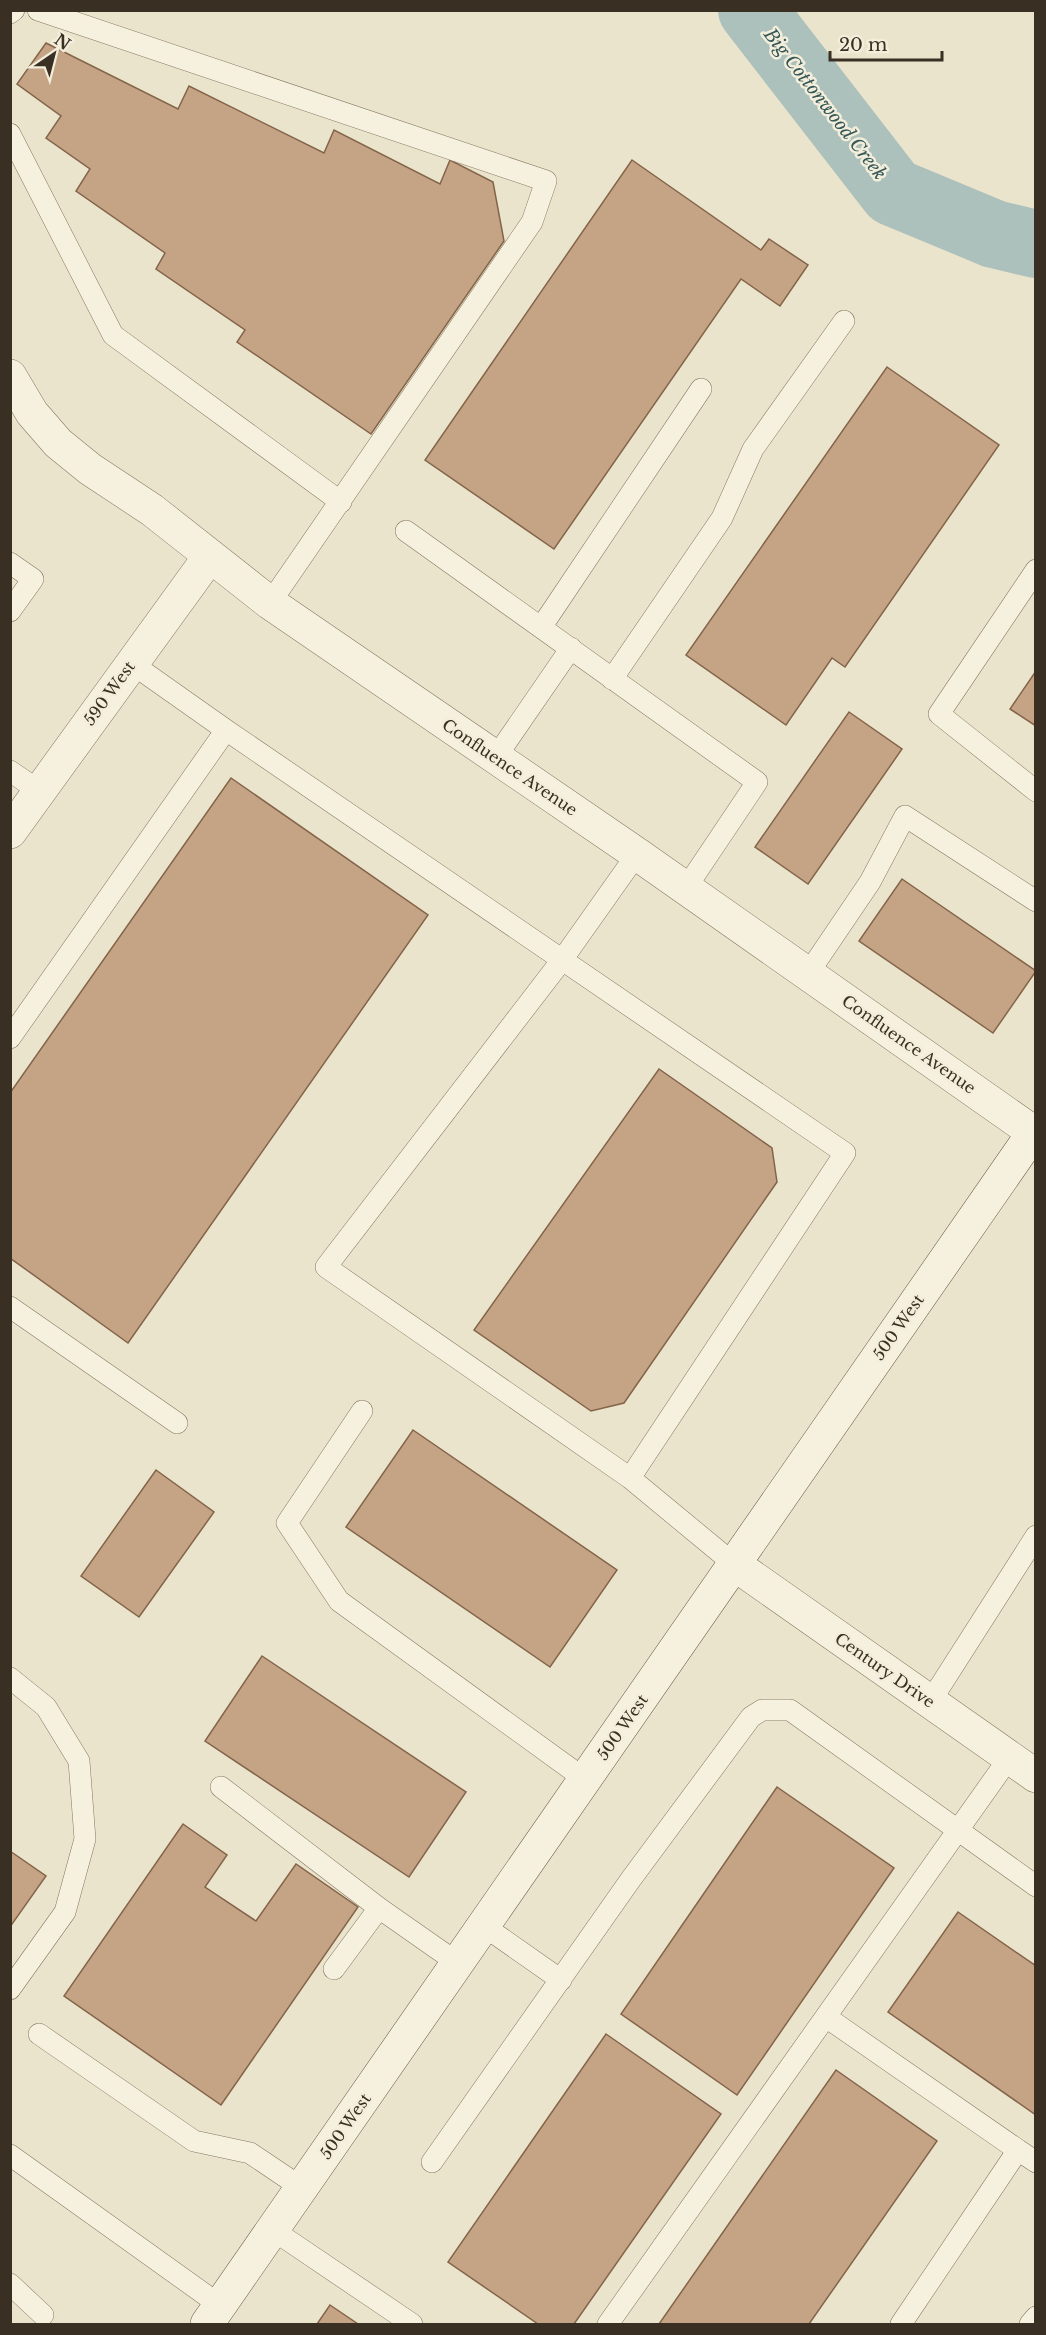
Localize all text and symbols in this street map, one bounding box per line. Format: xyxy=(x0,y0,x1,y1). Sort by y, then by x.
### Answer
water label: Big Cottonwood Creek xyxy=(759,23,891,184)
north arrow xyxy=(24,24,84,84)
scale bar xyxy=(830,24,942,62)
text: N xyxy=(51,29,75,54)
text: 20 m xyxy=(839,34,887,56)
street label: 590 West xyxy=(79,657,139,729)
street label: Confluence Avenue xyxy=(439,714,581,820)
street label: Confluence Avenue xyxy=(838,990,980,1098)
street label: 500 West xyxy=(868,1290,928,1364)
street label: Century Drive xyxy=(831,1628,939,1712)
street label: 500 West xyxy=(592,1690,652,1764)
street label: 500 West xyxy=(315,2089,375,2163)

